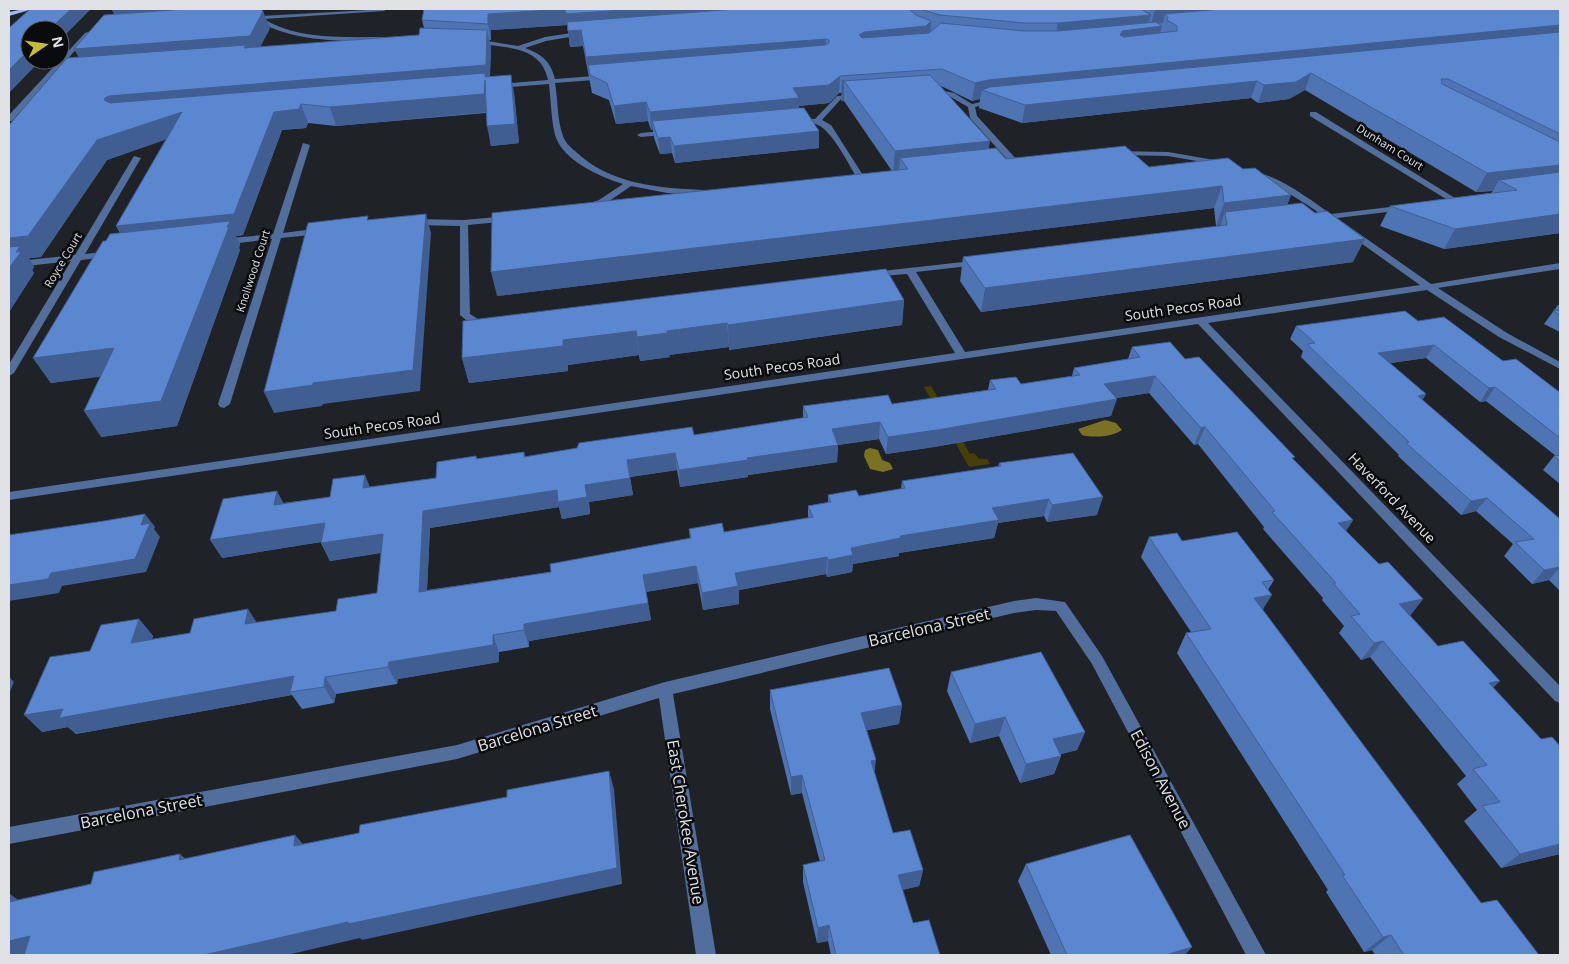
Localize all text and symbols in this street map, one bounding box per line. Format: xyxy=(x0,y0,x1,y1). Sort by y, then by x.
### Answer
north arrow xyxy=(20,20,70,70)
text: N xyxy=(48,34,69,50)
street label: Dunham Court xyxy=(1354,120,1427,173)
street label: Knollwood Court xyxy=(232,228,273,314)
street label: Royce Court xyxy=(40,229,85,290)
street label: South Pecos Road xyxy=(1124,290,1242,325)
street label: South Pecos Road xyxy=(723,349,841,384)
street label: South Pecos Road xyxy=(323,408,441,443)
street label: Haverford Avenue xyxy=(1344,448,1440,547)
street label: Barcelona Street xyxy=(866,602,992,652)
street label: Barcelona Street xyxy=(475,699,600,757)
street label: Edison Avenue xyxy=(1126,725,1196,833)
street label: East Cherokee Avenue xyxy=(662,738,710,906)
street label: Barcelona Street xyxy=(78,788,204,834)

